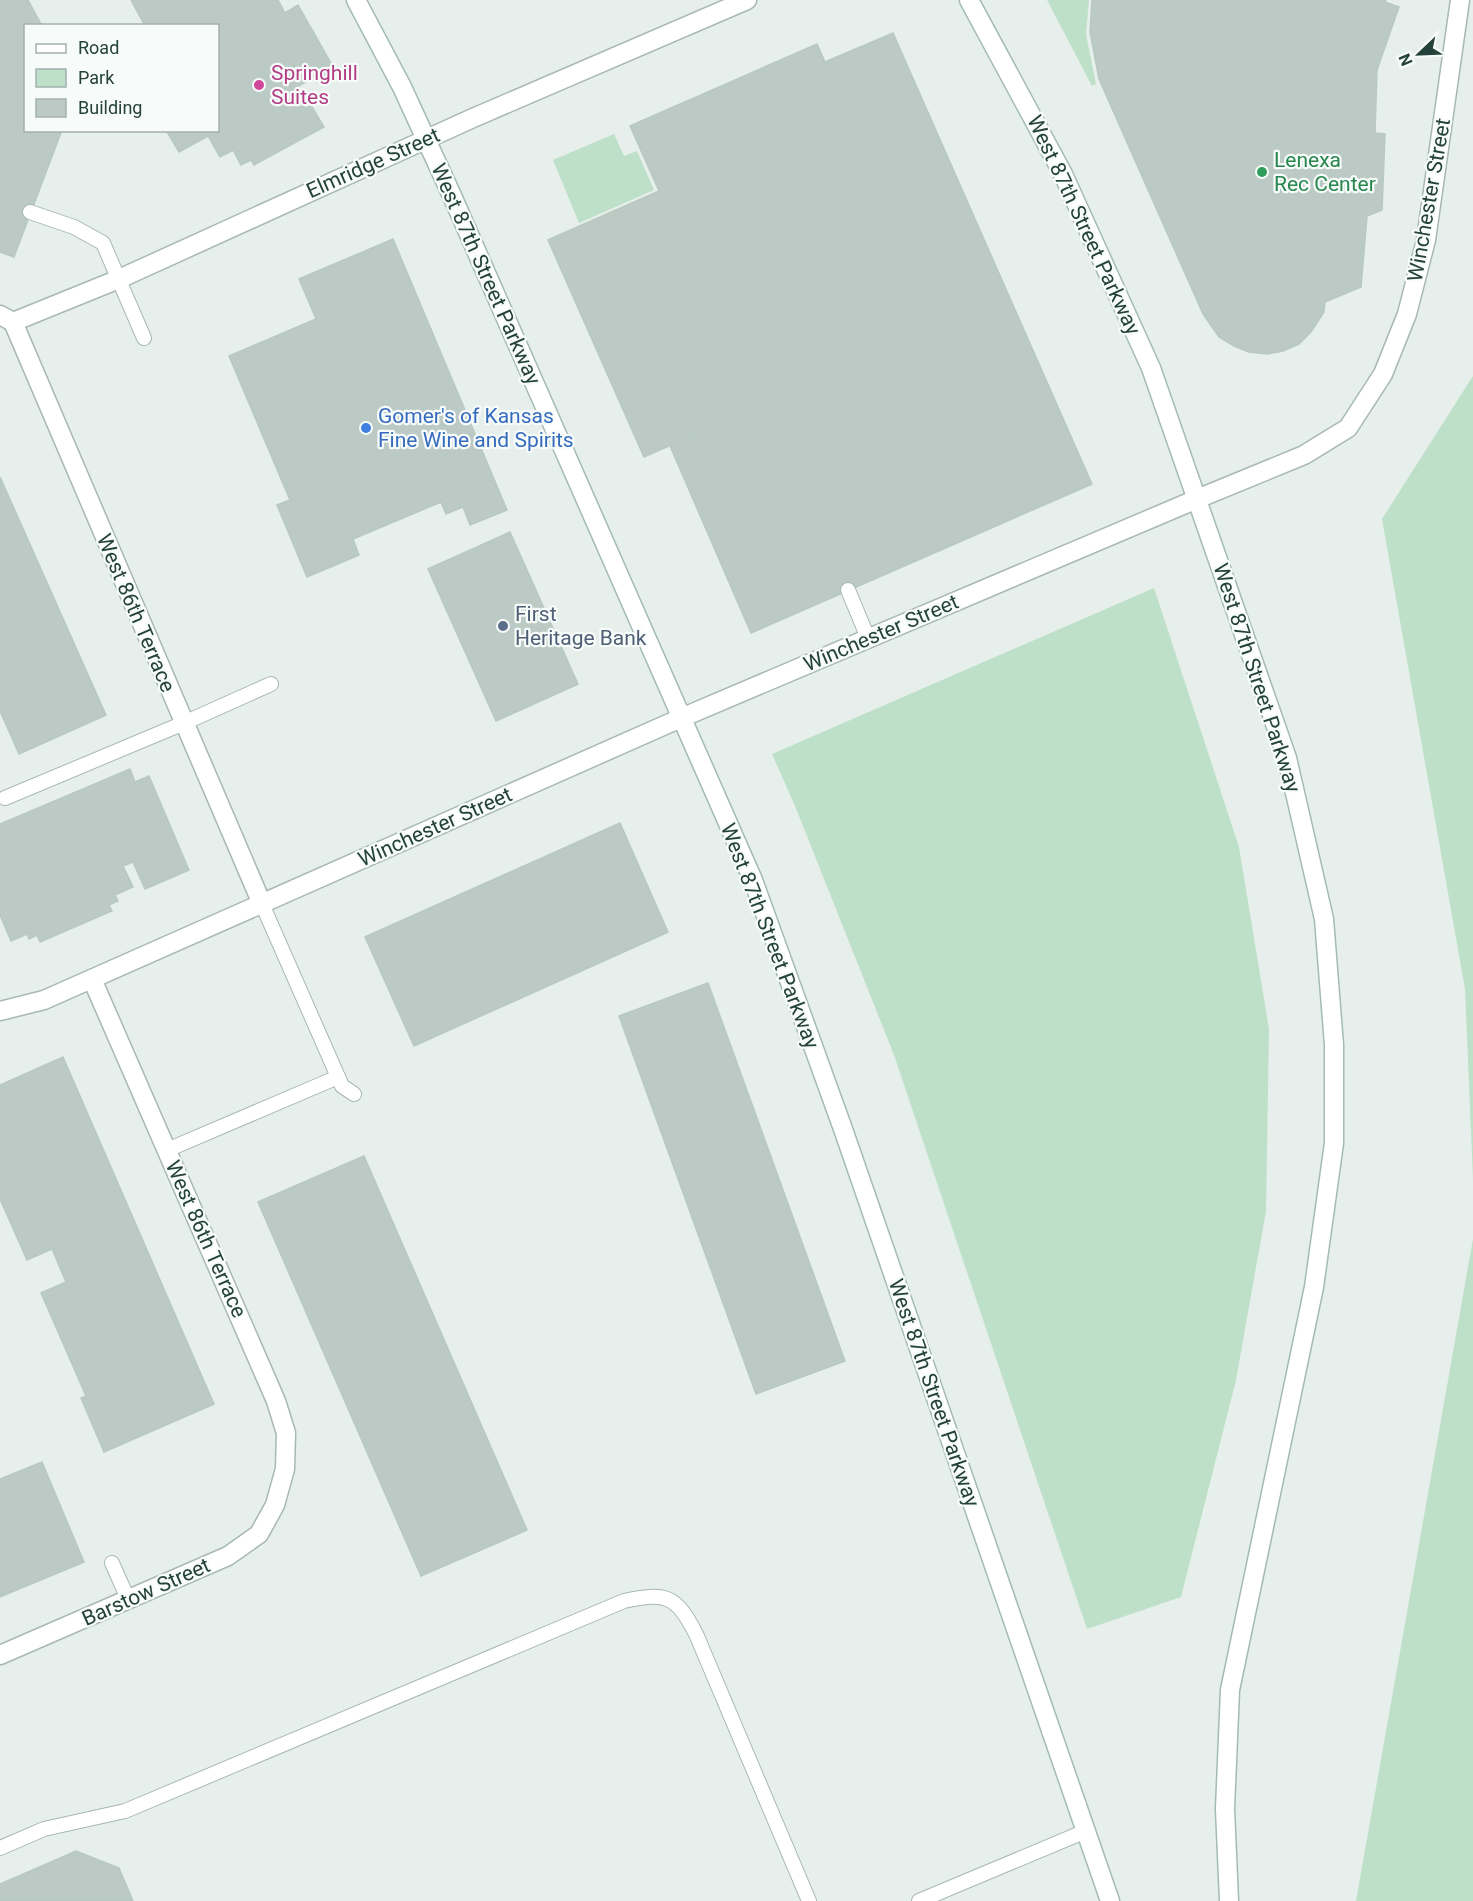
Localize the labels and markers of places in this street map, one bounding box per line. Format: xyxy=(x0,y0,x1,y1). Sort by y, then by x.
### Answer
place label: Springhill Suites xyxy=(271,61,358,109)
marker: Springhill Suites xyxy=(252,78,266,92)
place label: Lenexa Rec Center xyxy=(1274,148,1376,196)
marker: Lenexa Rec Center xyxy=(1255,165,1269,179)
place label: Gomer's of Kansas Fine Wine and Spirits xyxy=(378,404,574,452)
marker: Gomer's of Kansas Fine Wine and Spirits xyxy=(359,421,373,435)
place label: First Heritage Bank xyxy=(515,602,647,650)
marker: First Heritage Bank xyxy=(496,619,510,633)

